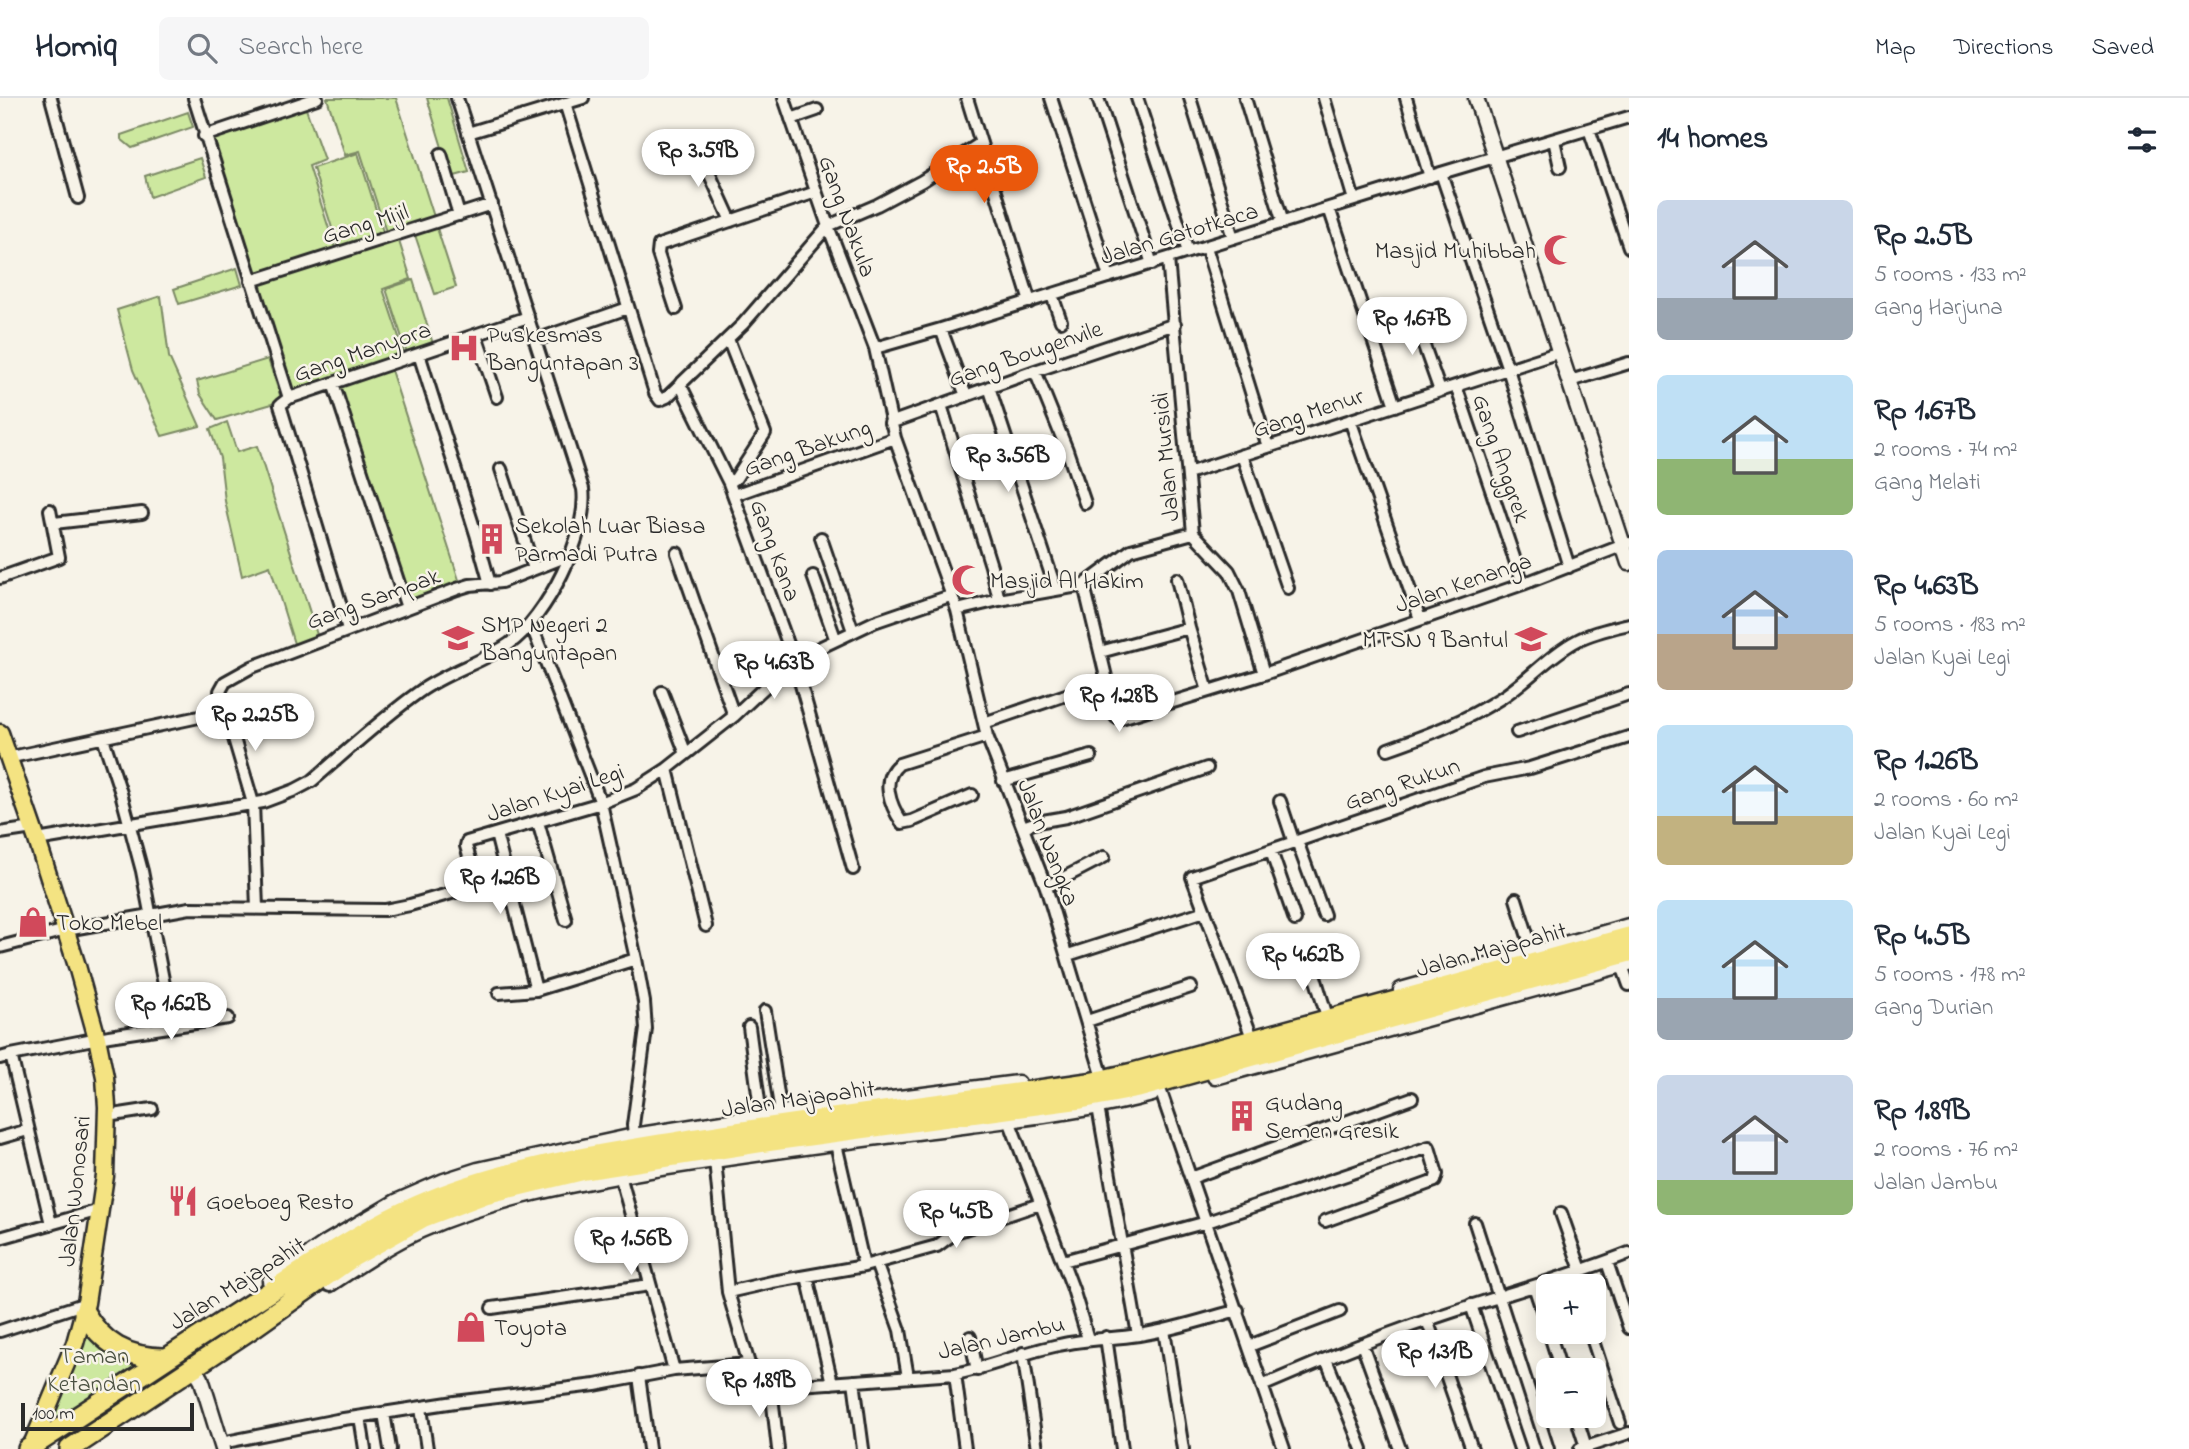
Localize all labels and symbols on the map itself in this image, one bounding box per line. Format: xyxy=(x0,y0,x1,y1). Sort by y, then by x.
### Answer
pin: Rp 3.59B xyxy=(626,130,770,189)
pin: Rp 2.5B xyxy=(919,146,1049,205)
street label: Gang Nakula xyxy=(807,151,884,282)
street label: Jalan Gatotkaca xyxy=(1097,195,1263,276)
street label: Gang Mijil xyxy=(318,196,413,255)
mosque icon: Masjid Muhibbah xyxy=(1542,233,1576,267)
place label: Masjid Muhibbah xyxy=(1375,235,1536,270)
pin: Rp 1.67B xyxy=(1340,298,1484,357)
street label: Gang Bougenvile xyxy=(944,313,1108,398)
street label: Gang Manyora xyxy=(290,314,436,394)
place label: Puskesmas Banguntapan 3 xyxy=(486,319,639,382)
hospital icon: Puskesmas Banguntapan 3 xyxy=(447,331,481,365)
street label: Gang Menur xyxy=(1249,380,1369,449)
street label: Gang Anggrek xyxy=(1461,390,1538,528)
street label: Jalan Mursidi xyxy=(1144,391,1191,523)
street label: Gang Bakung xyxy=(739,411,876,487)
pin: Rp 3.56B xyxy=(936,434,1080,494)
street label: Gang Kana xyxy=(739,495,808,607)
place label: Sekolah Luar Biasa Parmadi Putra xyxy=(515,510,705,573)
building icon: Sekolah Luar Biasa Parmadi Putra xyxy=(475,522,509,556)
street label: Jalan Kenanga xyxy=(1391,545,1537,624)
street label: Gang Sampak xyxy=(302,560,446,641)
mosque icon: Masjid Al Hakim xyxy=(950,563,984,597)
place label: Masjid Al Hakim xyxy=(990,565,1144,600)
place label: SMP Negeri 2 Banguntapan xyxy=(480,609,617,672)
school or university icon: SMP Negeri 2 Banguntapan xyxy=(441,621,475,655)
school or university icon: MTSN 9 Bantul xyxy=(1514,622,1548,656)
place label: MTSN 9 Bantul xyxy=(1362,624,1508,659)
pin: Rp 4.63B xyxy=(702,642,846,701)
pin: Rp 1.28B xyxy=(1047,674,1191,734)
pin: Rp 2.25B xyxy=(183,694,327,753)
street label: Gang Rukun xyxy=(1341,749,1465,821)
street label: Jalan Kyai Legi xyxy=(483,756,629,834)
street label: Jalan Nangka xyxy=(1006,774,1087,912)
pin: Rp 1.26B xyxy=(428,856,572,916)
shop icon: Toko Mebel xyxy=(16,905,50,939)
place label: Toko Mebel xyxy=(56,907,162,942)
street label: Jalan Majapahit xyxy=(1412,915,1571,988)
pin: Rp 4.62B xyxy=(1231,934,1375,993)
pin: Rp 1.62B xyxy=(99,982,243,1042)
street label: Jalan Majapahit xyxy=(719,1072,877,1129)
place label: Gudang Semen Gresik xyxy=(1265,1087,1399,1150)
building icon: Gudang Semen Gresik xyxy=(1225,1099,1259,1133)
street label: Jalan Wonosari xyxy=(51,1114,102,1269)
restaurant icon: Goeboeg Resto xyxy=(166,1184,200,1218)
place label: Goeboeg Resto xyxy=(206,1186,354,1221)
pin: Rp 4.5B xyxy=(891,1190,1021,1250)
pin: Rp 1.56B xyxy=(559,1218,703,1277)
street label: Jalan Majapahit xyxy=(163,1229,313,1341)
street label: Jalan Jambu xyxy=(935,1308,1068,1371)
shop icon: Toyota xyxy=(454,1310,488,1344)
place label: Toyota xyxy=(494,1312,567,1348)
pin: Rp 1.31B xyxy=(1363,1330,1507,1390)
park label: Taman Ketandan xyxy=(47,1340,141,1403)
pin: Rp 1.89B xyxy=(687,1360,831,1419)
scale bar xyxy=(21,1400,194,1432)

